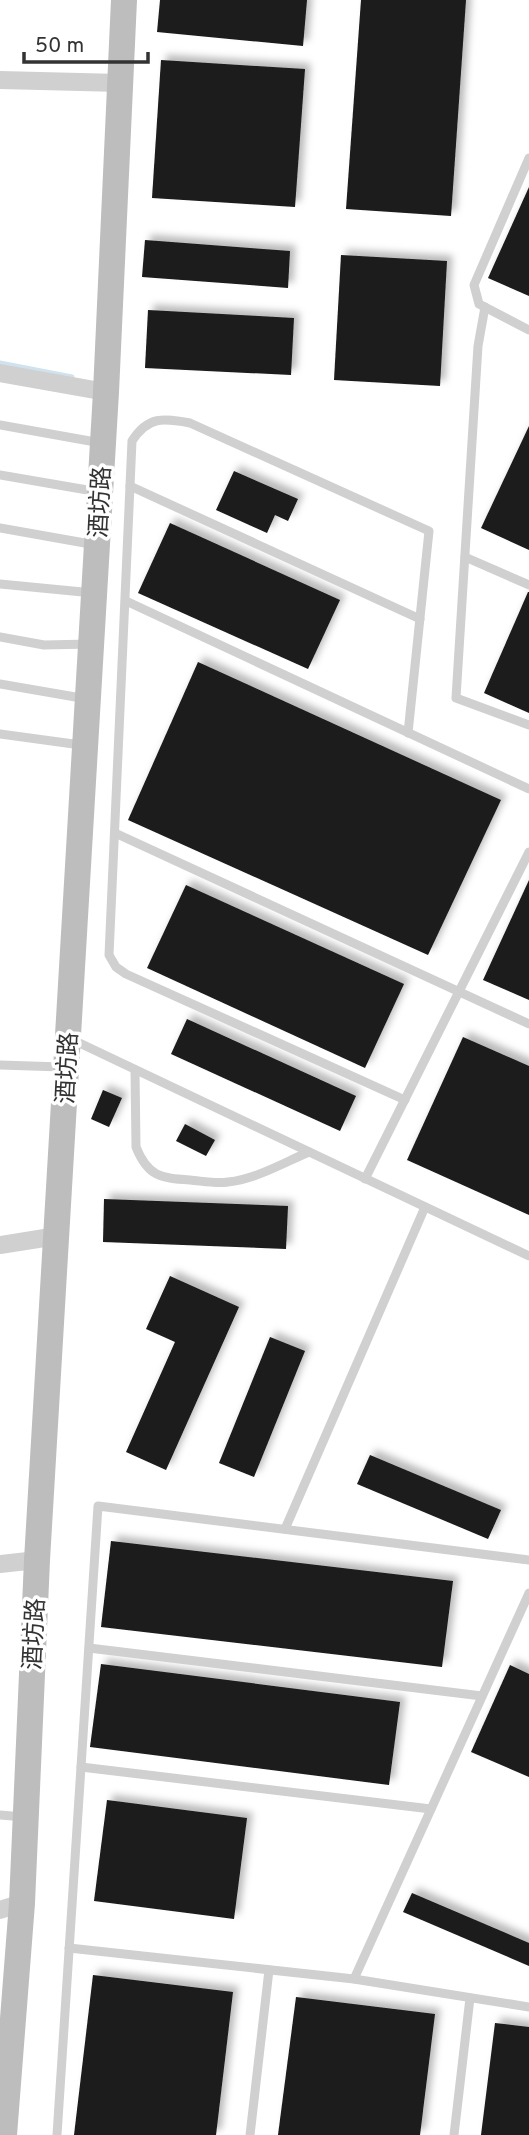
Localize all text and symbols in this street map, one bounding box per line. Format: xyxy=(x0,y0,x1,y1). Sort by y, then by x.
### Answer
scale bar xyxy=(24,21,149,65)
text: 50 m xyxy=(35,33,84,60)
street label: 酒坊路 xyxy=(85,465,119,539)
street label: 酒坊路 xyxy=(52,1031,86,1105)
street label: 酒坊路 xyxy=(19,1597,53,1671)

